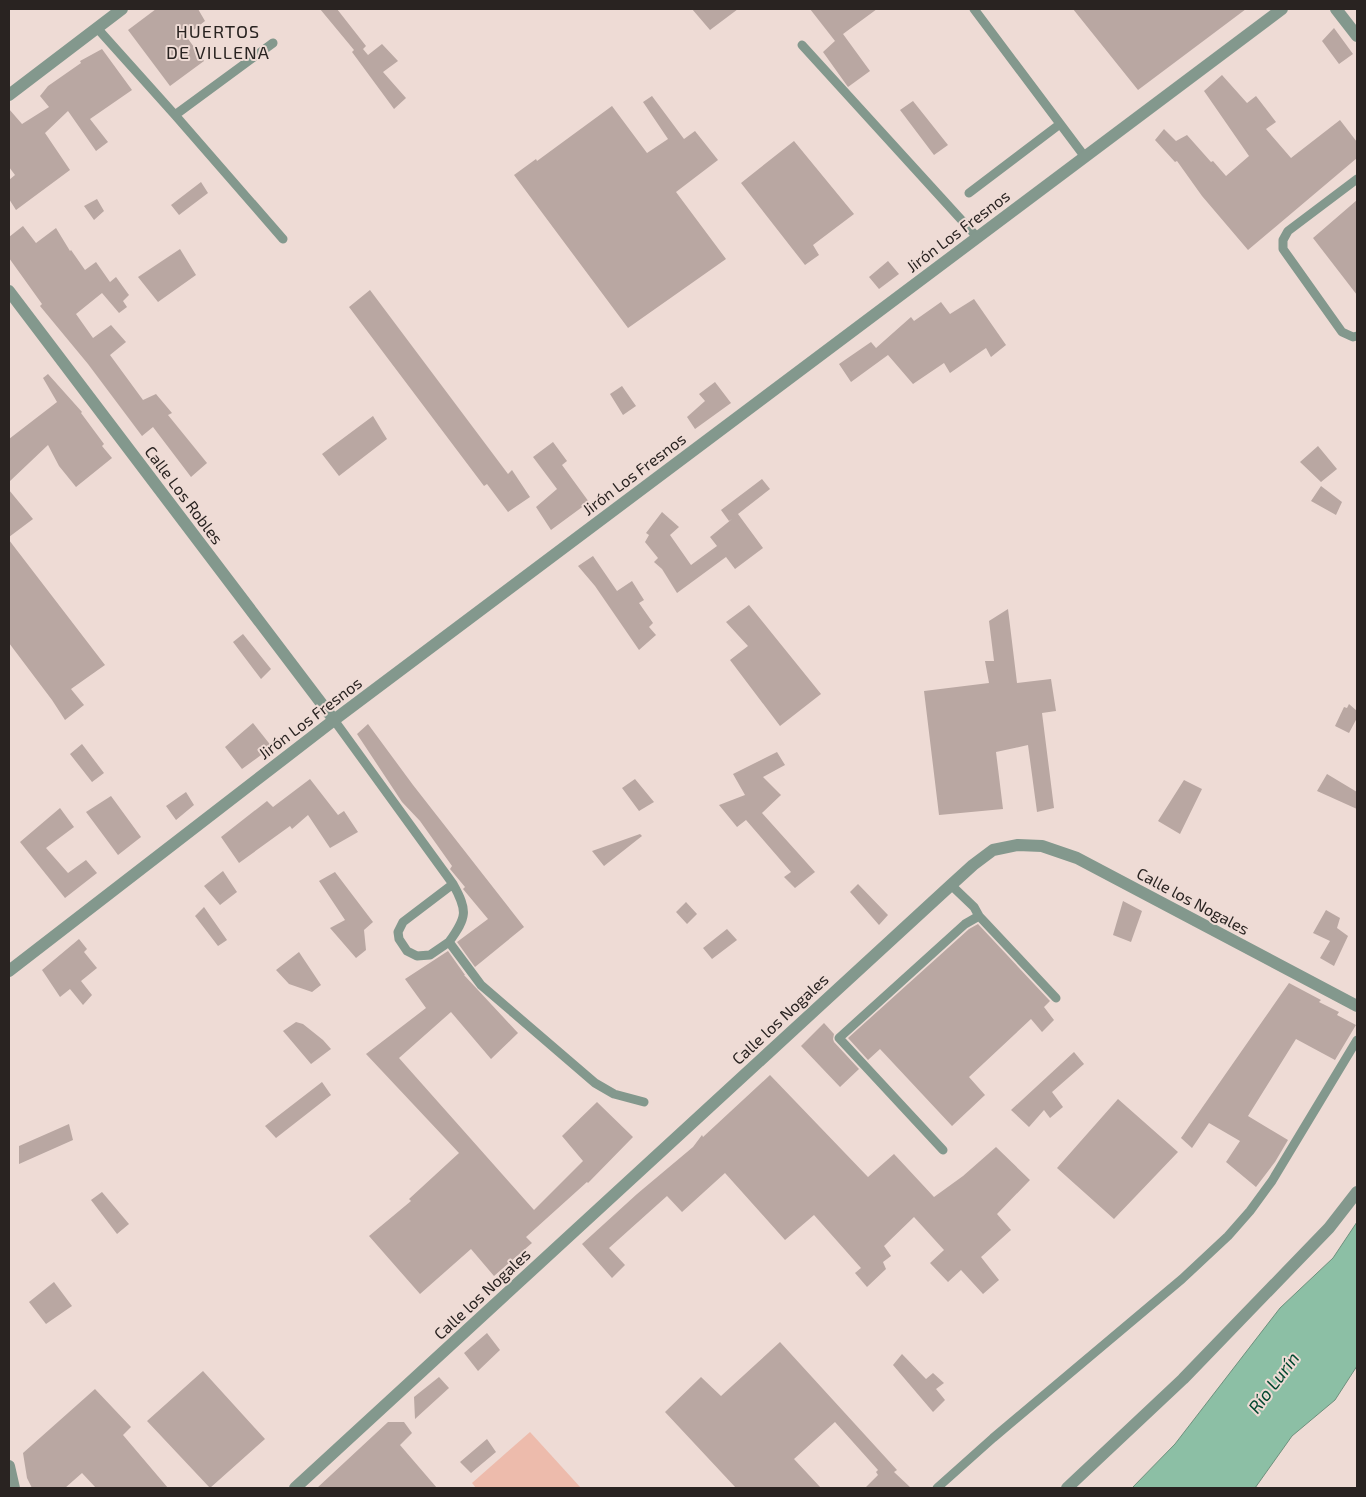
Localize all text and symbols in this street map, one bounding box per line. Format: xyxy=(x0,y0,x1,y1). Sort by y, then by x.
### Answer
district label: HUERTOS DE VILLENA xyxy=(166,20,270,63)
street label: Jirón Los Fresnos xyxy=(902,186,1013,276)
street label: Jirón Los Fresnos xyxy=(578,429,689,519)
street label: Calle Los Robles xyxy=(141,442,228,548)
street label: Jirón Los Fresnos xyxy=(254,673,365,763)
street label: Calle los Nogales xyxy=(1134,863,1253,938)
street label: Calle los Nogales xyxy=(728,969,832,1068)
street label: Calle los Nogales xyxy=(430,1244,534,1343)
water label: Río Lurín xyxy=(1243,1347,1303,1417)

